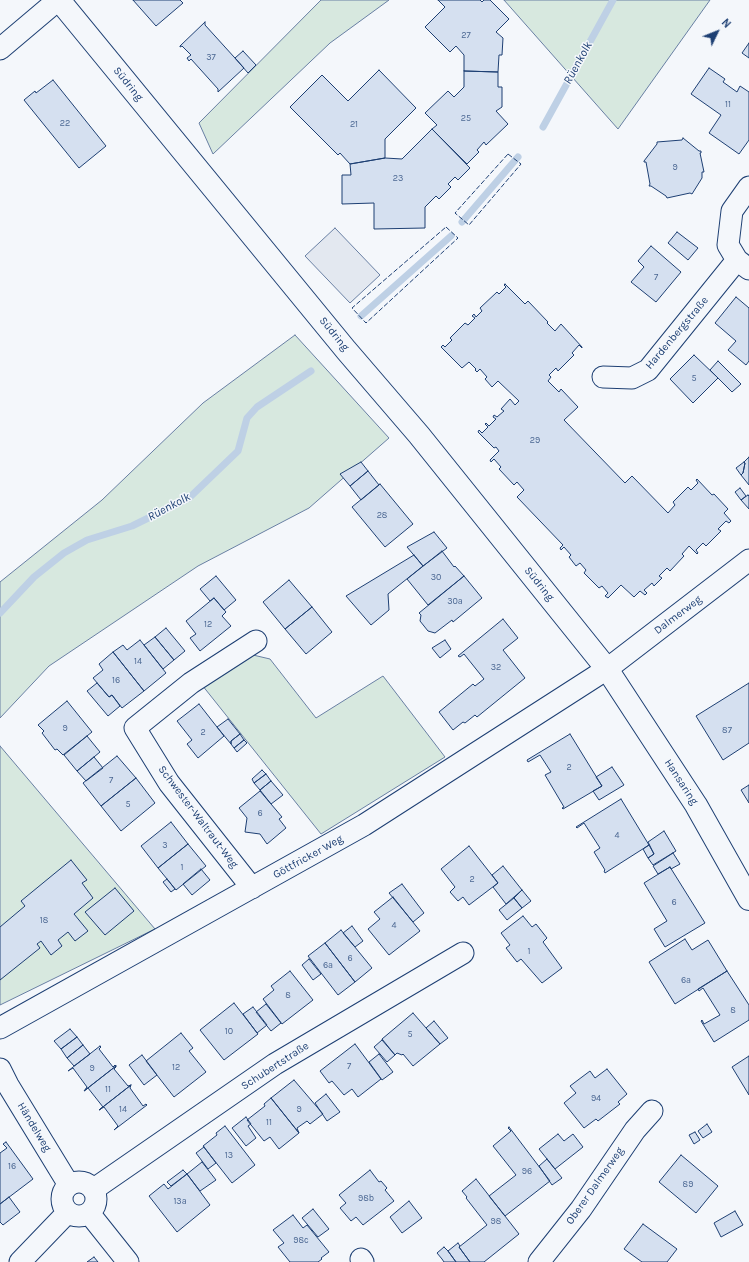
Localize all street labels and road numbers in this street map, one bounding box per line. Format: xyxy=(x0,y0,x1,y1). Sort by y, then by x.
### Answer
street label: Südring xyxy=(110,64,146,104)
street label: Hardenbergstraße xyxy=(643,294,711,372)
street label: Südring xyxy=(316,314,352,354)
street label: Südring xyxy=(521,564,557,604)
street label: Dalmerweg xyxy=(652,593,704,637)
street label: Hansaring xyxy=(661,757,701,807)
street label: Schwester-Waltraut-Weg xyxy=(155,763,241,871)
street label: Göttfricker Weg xyxy=(271,832,345,882)
street label: Schubertstraße xyxy=(239,1039,311,1093)
street label: Händelweg xyxy=(14,1100,54,1154)
street label: Oberer Dalmerweg xyxy=(563,1145,627,1227)

